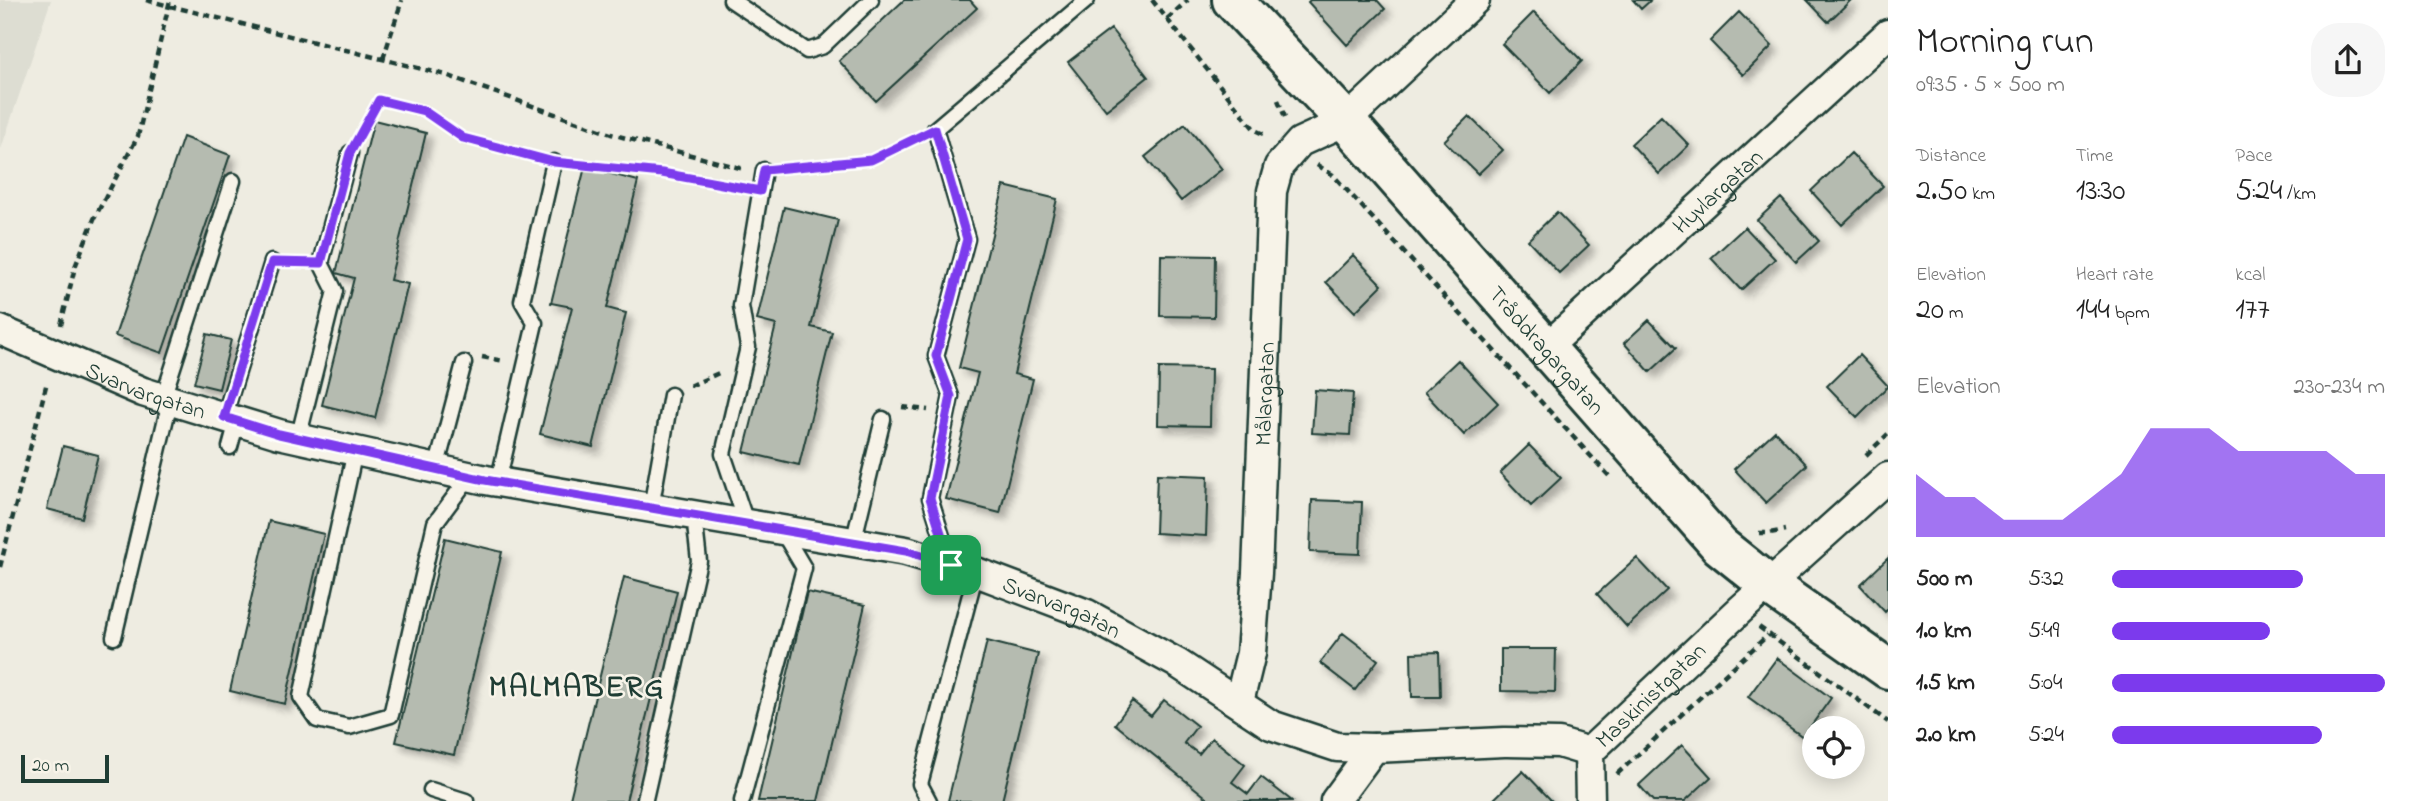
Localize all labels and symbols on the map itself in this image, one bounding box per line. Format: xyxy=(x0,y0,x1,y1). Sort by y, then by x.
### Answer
street label: Hyvlargatan xyxy=(1666,142,1772,243)
street label: Tråddragargatan xyxy=(1479,280,1611,423)
street label: Målargatan xyxy=(1248,341,1285,447)
street label: Svarvargatan xyxy=(80,355,209,429)
pin xyxy=(921,535,981,595)
street label: Svarvargatan xyxy=(997,569,1126,648)
street label: Maskinistgatan xyxy=(1589,636,1715,757)
district label: MALMABERG xyxy=(489,667,665,711)
scale bar xyxy=(21,752,108,784)

